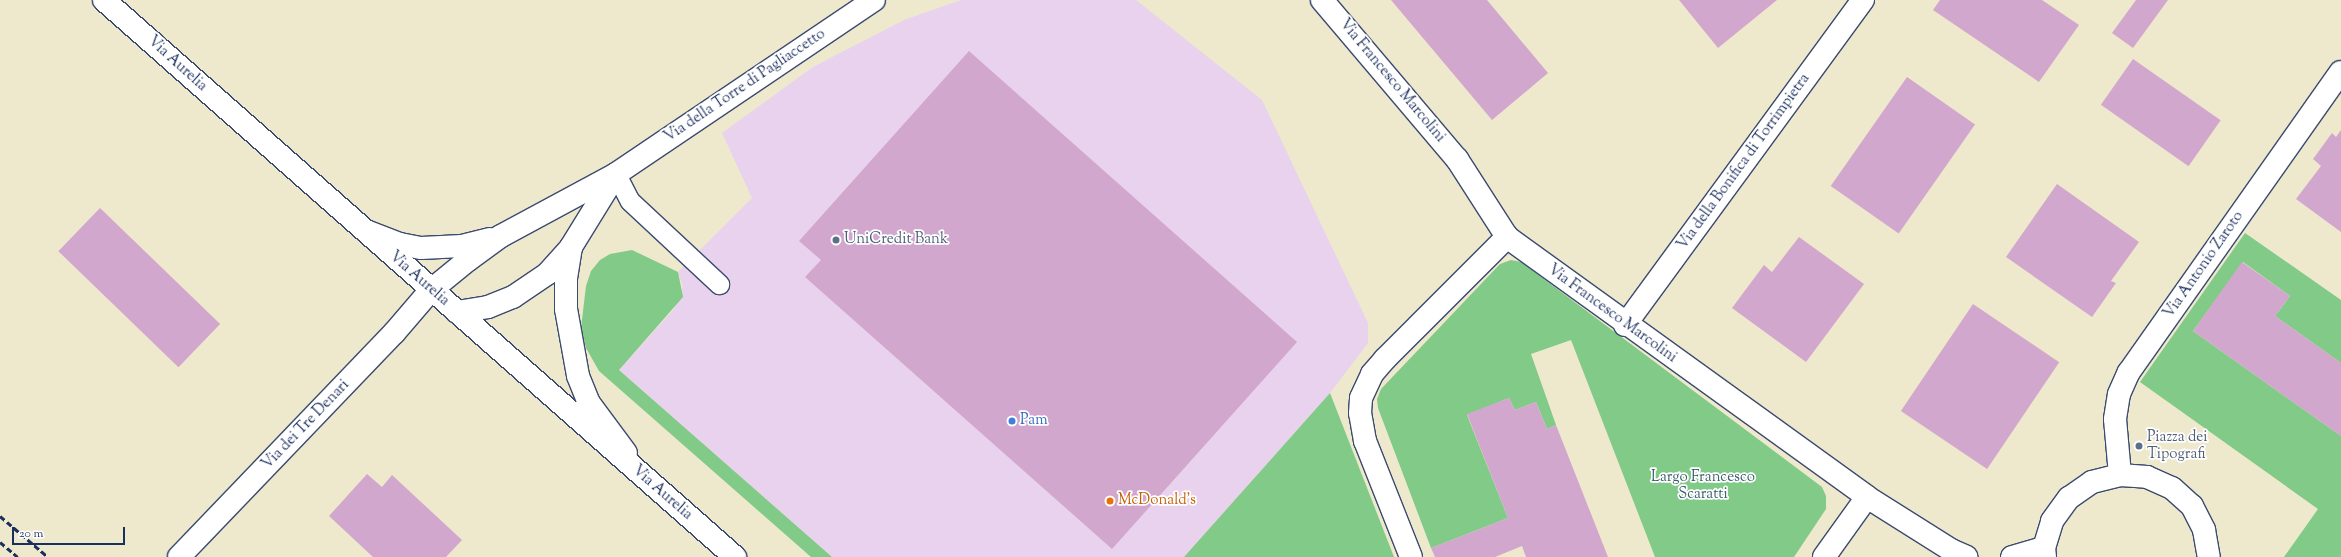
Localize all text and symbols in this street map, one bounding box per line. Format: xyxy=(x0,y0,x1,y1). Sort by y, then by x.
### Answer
street label: Via Francesco Marcolini xyxy=(1335,16,1449,146)
street label: Via della Torre di Pagliaccetto xyxy=(661,25,829,147)
street label: Via Aurelia xyxy=(144,33,210,95)
street label: Via della Bonifica di Torrimpietra xyxy=(1674,70,1814,254)
street label: Via Antonio Zaroto xyxy=(2160,208,2248,322)
place label: UniCredit Bank xyxy=(844,231,948,249)
marker: UniCredit Bank xyxy=(831,235,841,245)
street label: Via Aurelia xyxy=(385,248,453,310)
street label: Via Francesco Marcolini xyxy=(1544,261,1680,367)
street label: Via dei Tre Denari xyxy=(259,376,353,474)
place label: Pam xyxy=(1020,412,1048,430)
marker: Pam xyxy=(1007,416,1017,426)
place label: Piazza dei Tipografi xyxy=(2147,428,2207,463)
marker: Piazza dei Tipografi xyxy=(2134,441,2144,451)
street label: Via Aurelia xyxy=(628,462,696,524)
park label: Largo Francesco Scaratti xyxy=(1651,468,1755,503)
place label: McDonald's xyxy=(1118,492,1196,510)
marker: McDonald's xyxy=(1105,496,1115,506)
scale bar xyxy=(14,519,127,545)
text: 20 m xyxy=(19,525,43,543)

